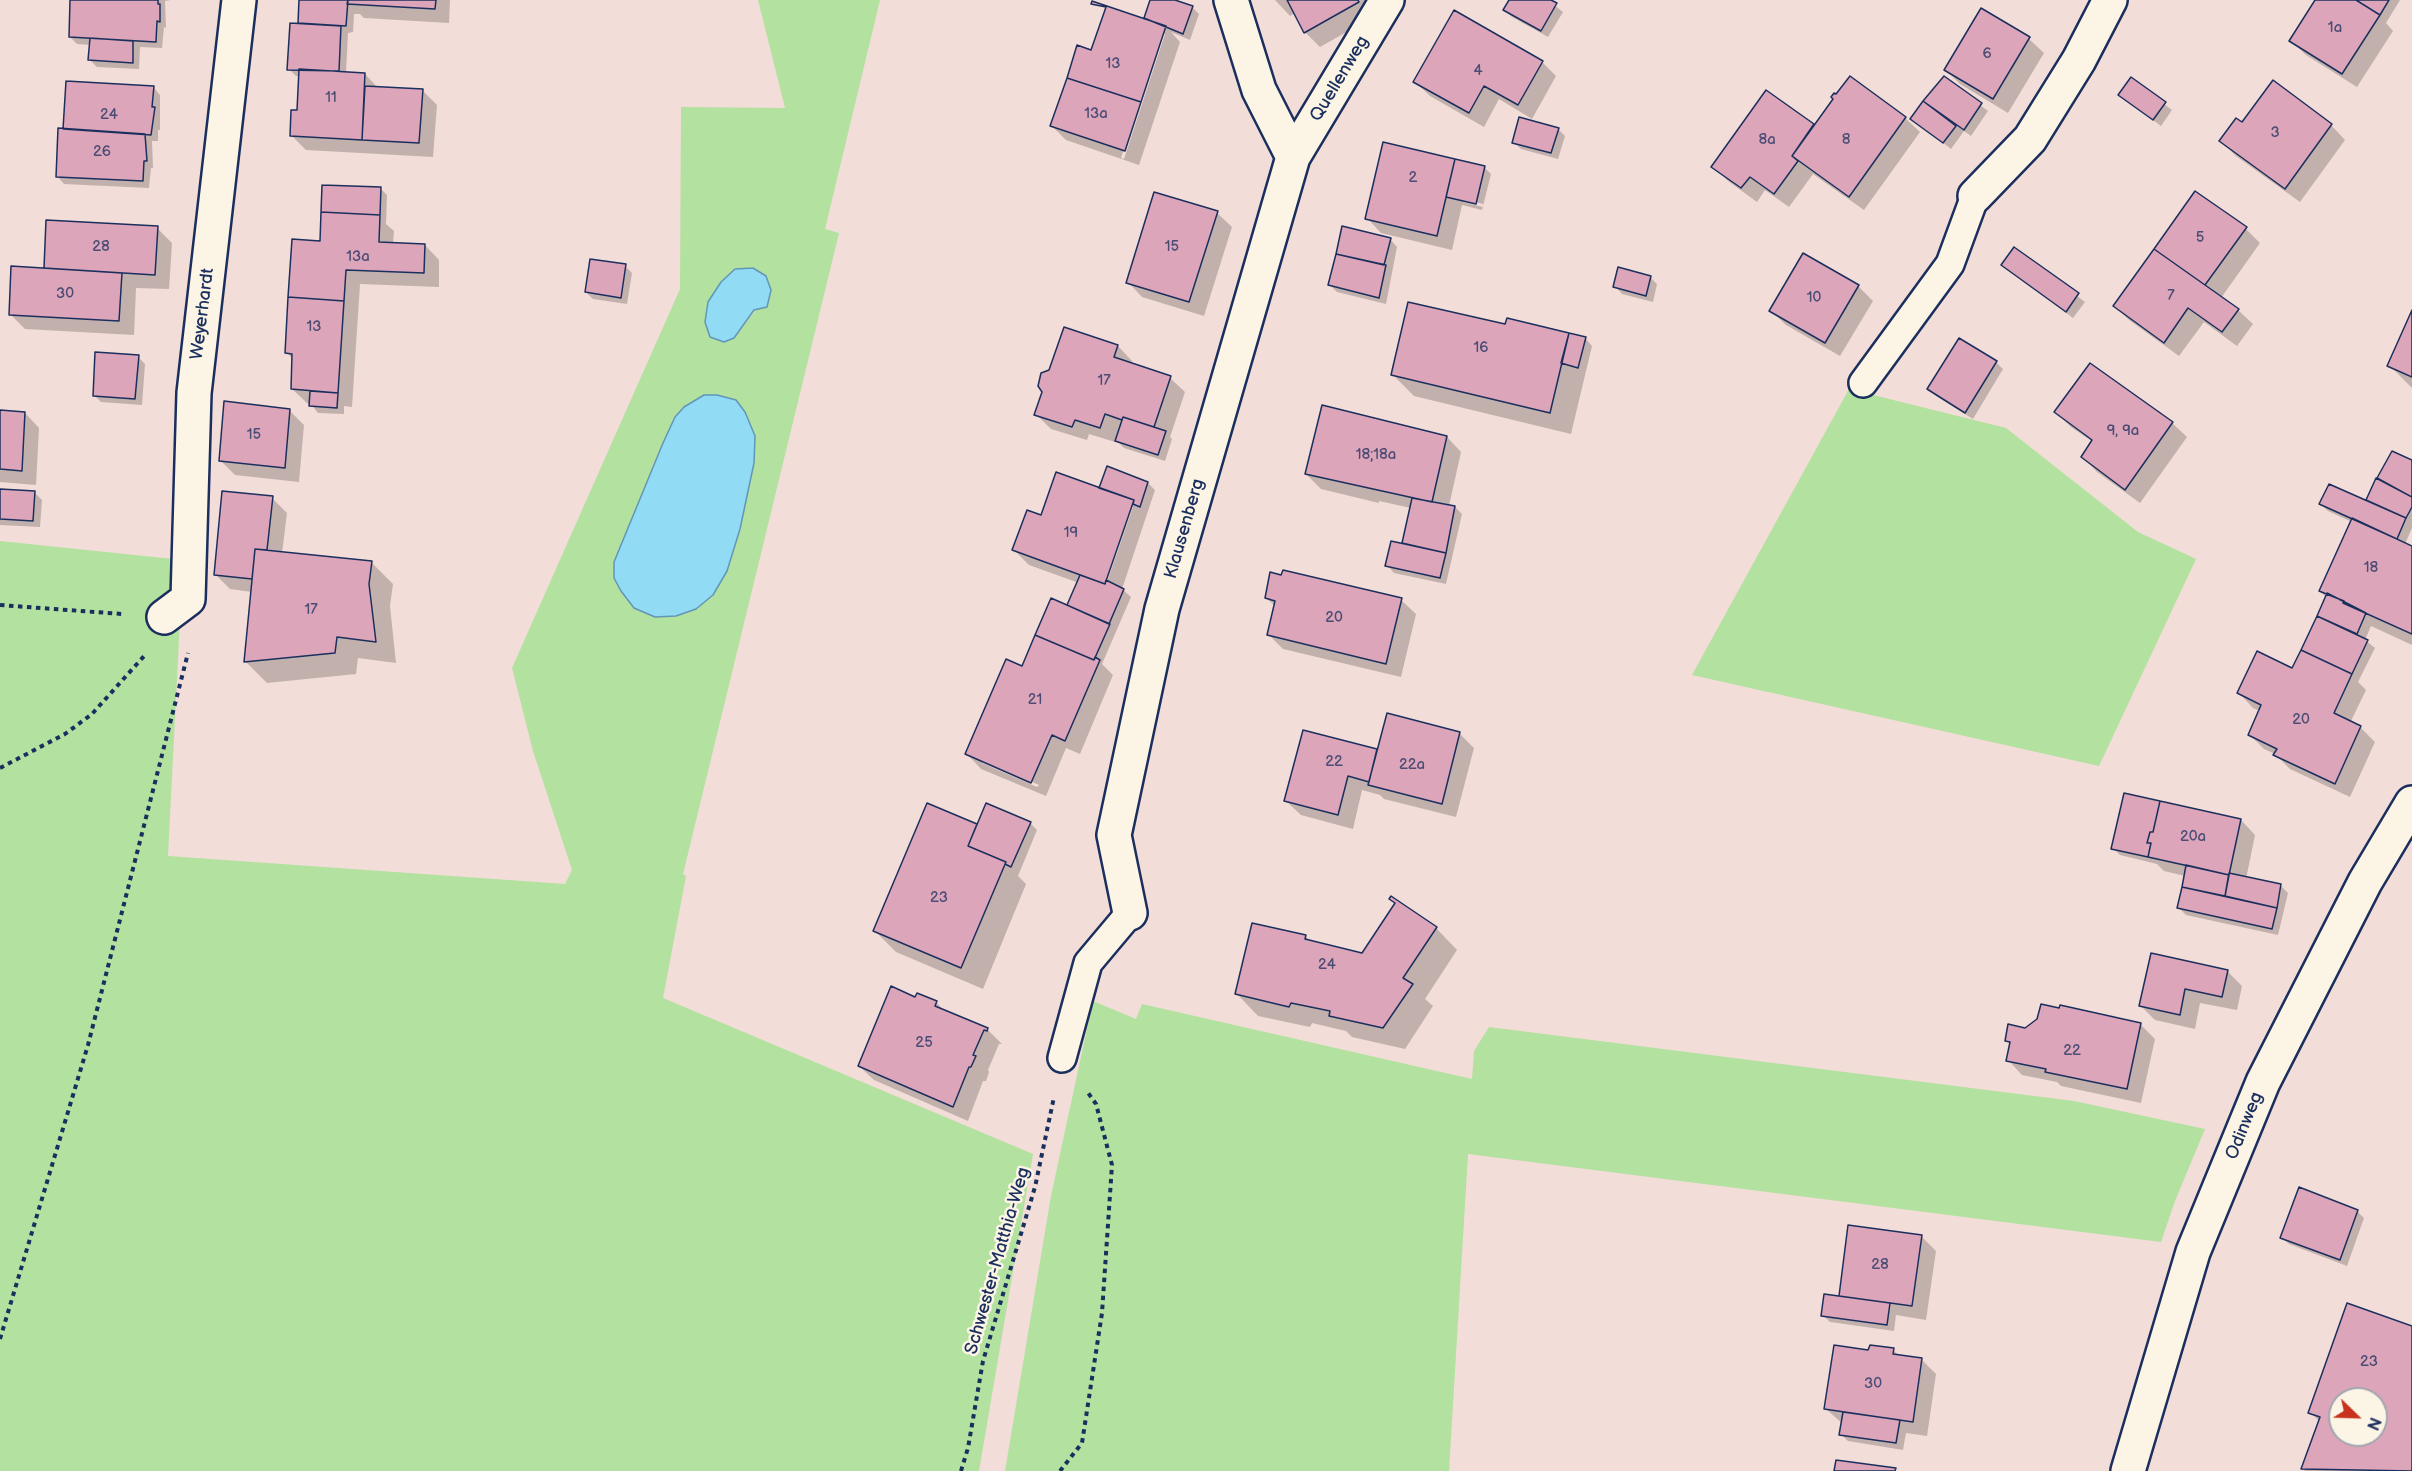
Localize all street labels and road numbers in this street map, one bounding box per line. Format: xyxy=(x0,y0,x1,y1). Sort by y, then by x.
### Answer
street label: Quellenweg xyxy=(1306,32,1374,126)
street label: Weyerhardt xyxy=(187,267,219,361)
street label: Klausenberg xyxy=(1160,477,1210,581)
street label: Odinweg xyxy=(2222,1089,2268,1163)
street label: Schwester-Matthia-Weg xyxy=(961,1165,1035,1357)

